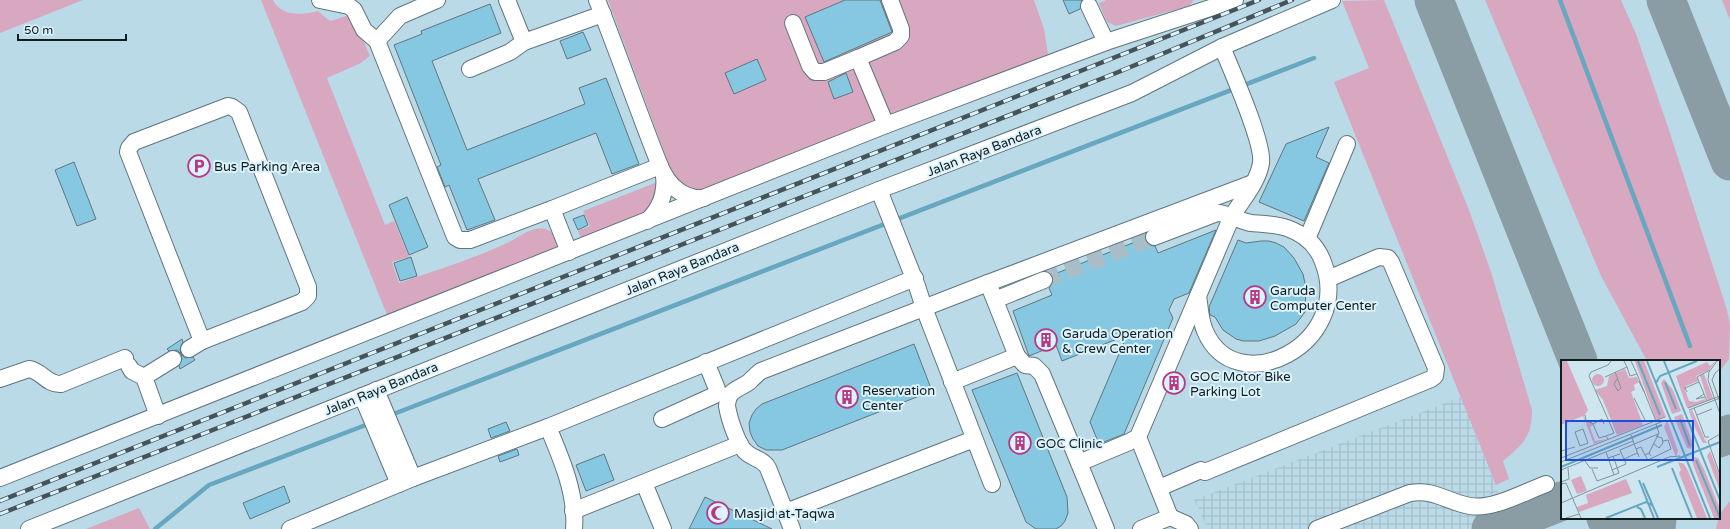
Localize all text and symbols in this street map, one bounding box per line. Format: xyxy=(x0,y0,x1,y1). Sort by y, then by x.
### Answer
scale bar xyxy=(18,16,126,42)
text: 50 m xyxy=(24,23,53,37)
street label: Jalan Raya Bandara xyxy=(925,122,1044,180)
parking icon: Bus Parking Area xyxy=(186,153,212,179)
place label: Bus Parking Area xyxy=(214,159,320,175)
street label: Jalan Raya Bandara xyxy=(623,239,742,299)
place label: Garuda Computer Center xyxy=(1270,283,1377,314)
building icon: Garuda Computer Center xyxy=(1242,284,1268,310)
place label: Garuda Operation & Crew Center xyxy=(1062,326,1173,357)
building icon: Garuda Operation & Crew Center xyxy=(1033,327,1059,353)
street label: Jalan Raya Bandara xyxy=(322,359,441,419)
inset map xyxy=(1561,360,1720,519)
place label: GOC Motor Bike Parking Lot xyxy=(1190,369,1291,400)
building icon: GOC Motor Bike Parking Lot xyxy=(1161,370,1187,396)
place label: Reservation Center xyxy=(862,383,935,414)
building icon: Reservation Center xyxy=(834,384,860,410)
building icon: GOC Clinic xyxy=(1007,430,1033,456)
place label: GOC Clinic xyxy=(1036,436,1102,452)
mosque icon: Masjid at-Taqwa xyxy=(705,500,731,526)
place label: Masjid at-Taqwa xyxy=(734,506,835,522)

